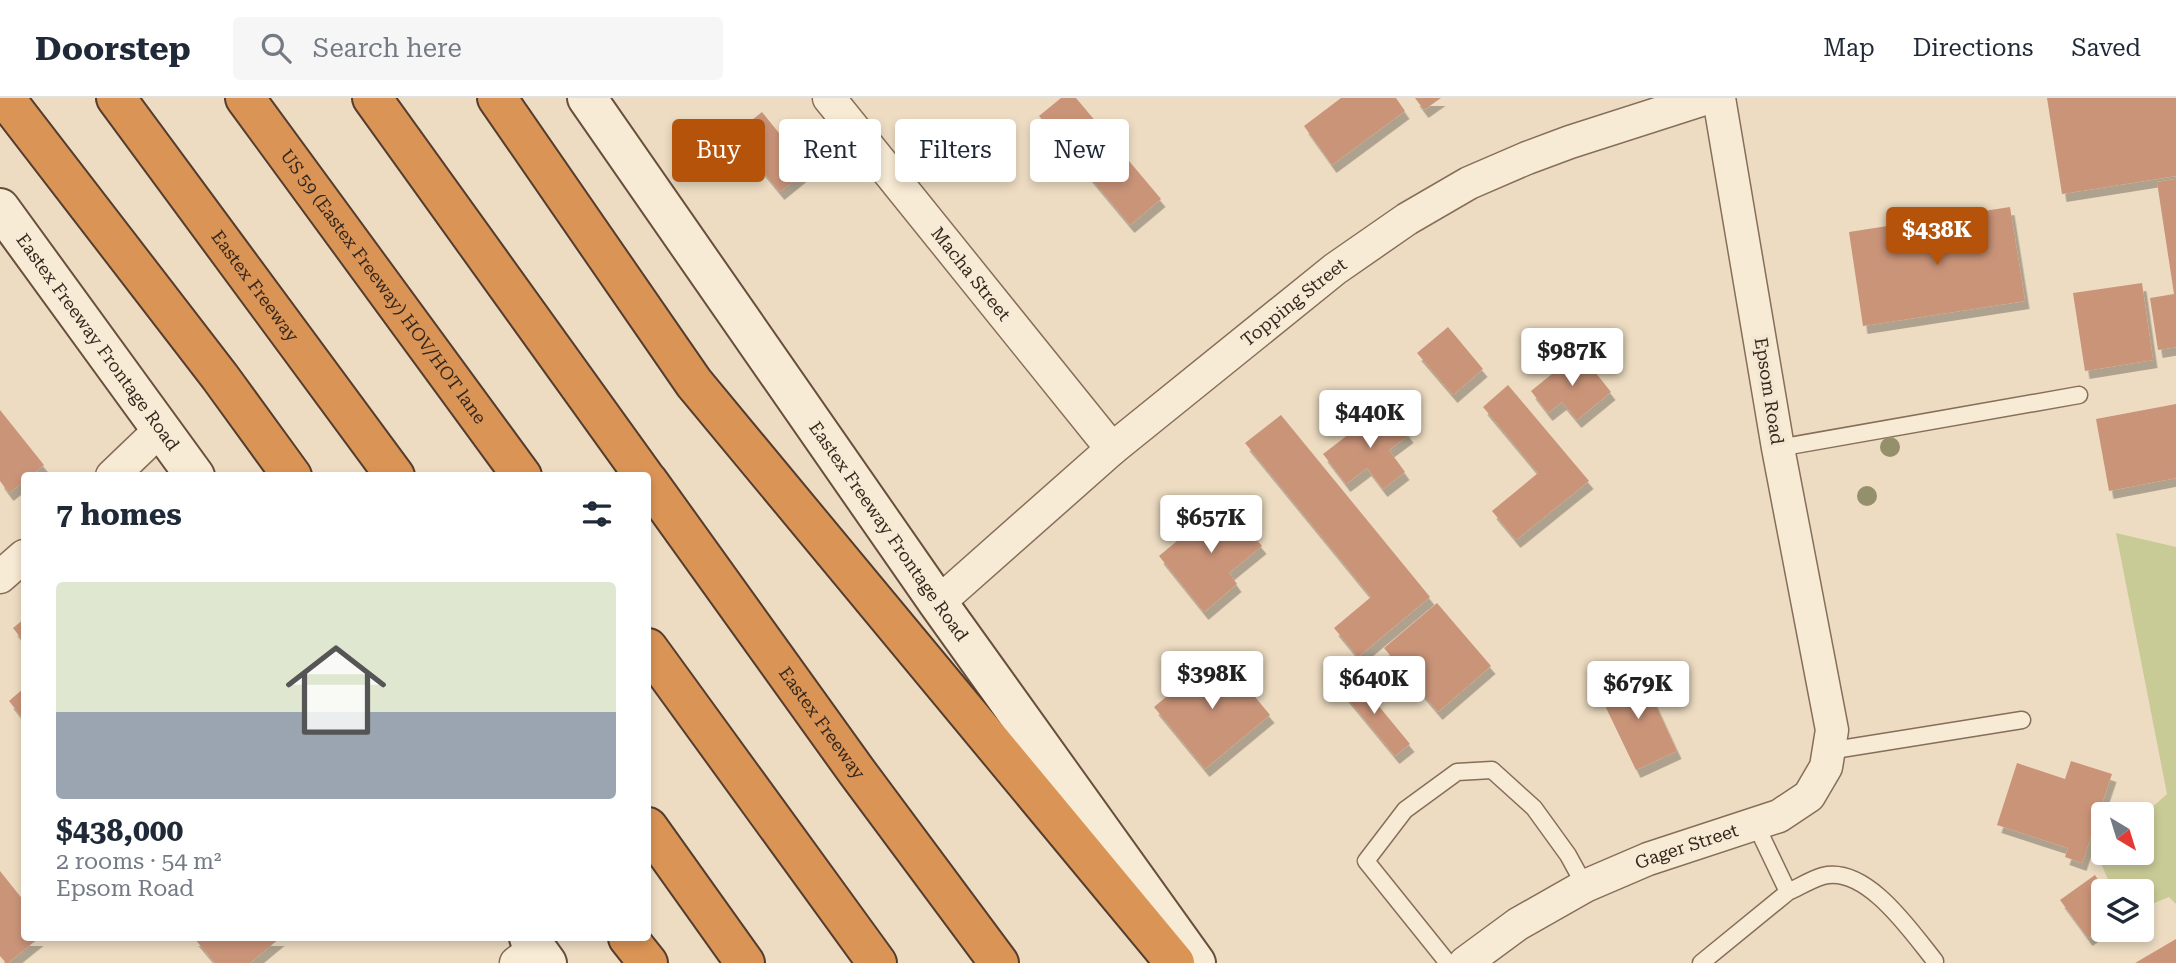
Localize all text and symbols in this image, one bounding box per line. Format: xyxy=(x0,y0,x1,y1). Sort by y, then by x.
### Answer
search box xyxy=(233,17,723,80)
text: Doorstep xyxy=(35,29,191,68)
icon: search xyxy=(257,29,295,67)
text: Search here xyxy=(313,33,462,63)
text: Map xyxy=(1823,34,1875,62)
text: Directions xyxy=(1913,34,2033,62)
text: Saved xyxy=(2071,34,2141,62)
chip: Buy xyxy=(672,119,765,182)
chip: Rent xyxy=(779,119,881,182)
chip: Filters xyxy=(895,119,1016,182)
chip: New xyxy=(1030,119,1129,182)
street label: US 59 (Eastex Freeway) HOV/HOT lane xyxy=(276,145,491,428)
pin: $438K xyxy=(1888,208,1986,267)
text: $438K xyxy=(1902,216,1972,243)
street label: Macha Street xyxy=(927,223,1015,325)
street label: Eastex Freeway xyxy=(207,226,304,346)
street label: Eastex Freeway Frontage Road xyxy=(12,229,184,455)
street label: Topping Street xyxy=(1237,253,1351,351)
pin: $987K xyxy=(1523,328,1621,388)
street label: Epsom Road xyxy=(1751,336,1788,446)
text: $987K xyxy=(1537,337,1607,364)
pin: $440K xyxy=(1321,390,1419,450)
text: $440K xyxy=(1335,399,1405,426)
street label: Eastex Freeway Frontage Road xyxy=(805,417,973,645)
icon: filters xyxy=(578,495,616,533)
pin: $657K xyxy=(1162,496,1260,555)
text: 7 homes xyxy=(56,497,182,532)
text: $657K xyxy=(1176,504,1246,531)
icon: home xyxy=(273,627,399,753)
pin: $398K xyxy=(1163,652,1261,711)
pin: $640K xyxy=(1325,656,1423,716)
text: $398K xyxy=(1177,660,1247,687)
pin: $679K xyxy=(1589,662,1687,721)
street label: Eastex Freeway xyxy=(775,663,870,783)
text: $640K xyxy=(1339,665,1409,692)
text: $679K xyxy=(1603,670,1673,697)
north arrow xyxy=(2091,802,2154,864)
map controls xyxy=(2091,802,2154,942)
text: $438,000 xyxy=(56,813,183,848)
street label: Gager Street xyxy=(1632,819,1741,873)
text: 2 rooms · 54 m² xyxy=(56,848,222,875)
text: Epsom Road xyxy=(56,875,194,902)
button: layers xyxy=(2091,879,2154,942)

